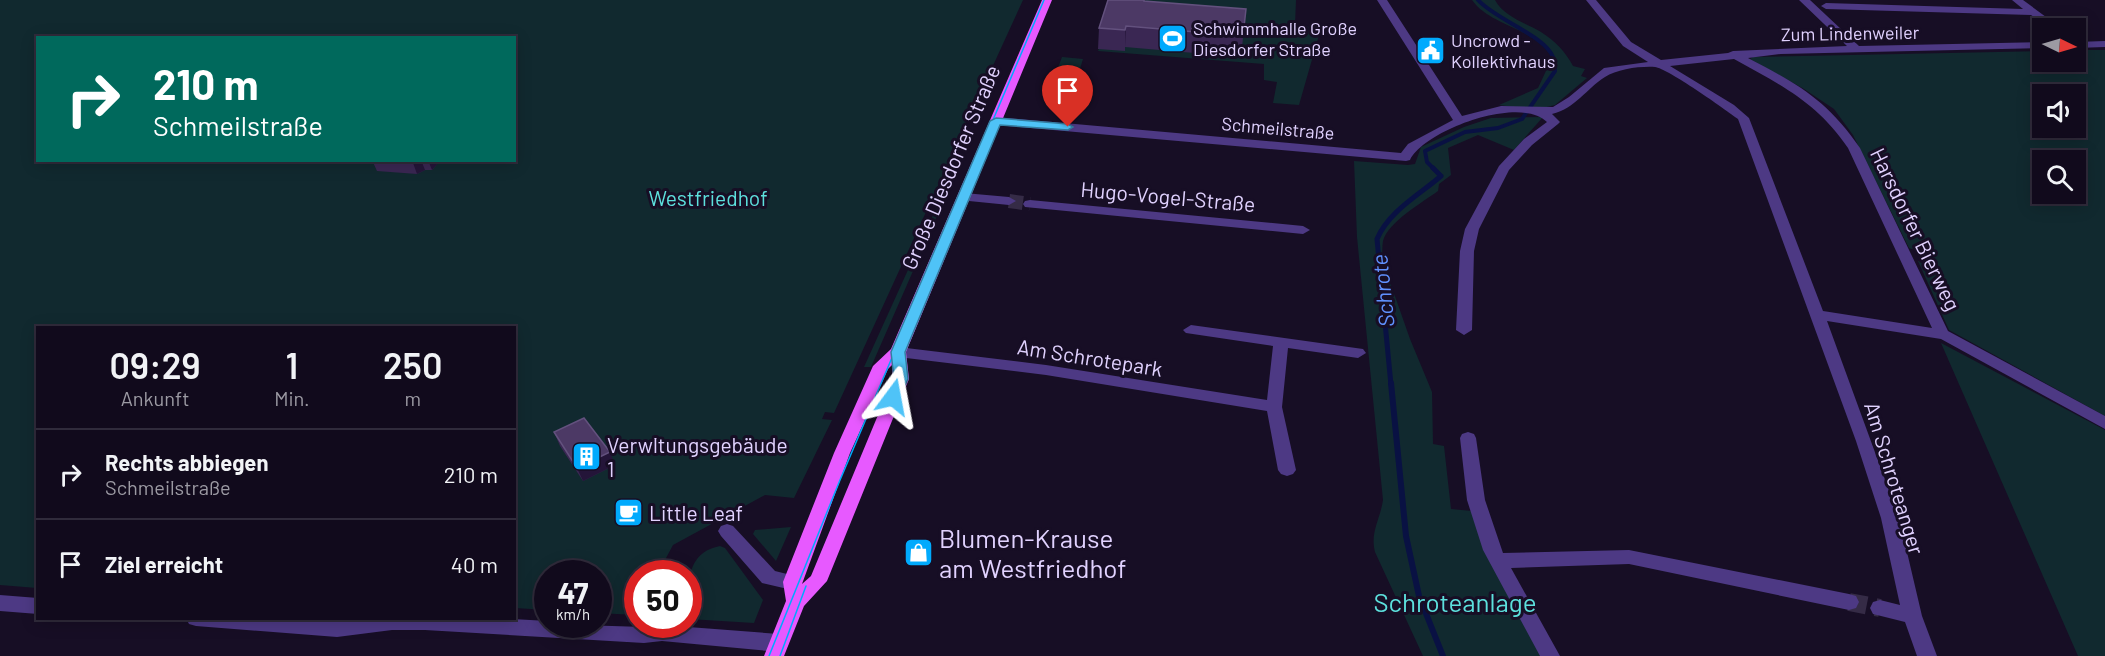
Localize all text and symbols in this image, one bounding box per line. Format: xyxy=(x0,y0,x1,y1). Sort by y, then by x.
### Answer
place label: Schwimmhalle Große Diesdorfer Straße xyxy=(1193,17,1357,60)
north arrow xyxy=(2032,18,2086,72)
map controls xyxy=(2032,18,2086,204)
street label: Zum Lindenweiler xyxy=(1781,21,1920,45)
sports icon: Schwimmhalle Große Diesdorfer Straße xyxy=(1156,22,1188,54)
place label: Uncrowd - Kollektivhaus xyxy=(1451,29,1555,72)
public building icon: Uncrowd - Kollektivhaus xyxy=(1414,34,1446,66)
text: 210 m xyxy=(153,58,259,108)
icon: right xyxy=(54,60,132,138)
street label: Große Diesdorfer Straße xyxy=(896,61,1004,273)
pin xyxy=(1042,65,1093,127)
icon: arrive xyxy=(1051,74,1084,107)
button: sound xyxy=(2032,84,2086,138)
text: Schmeilstraße xyxy=(153,109,323,141)
street label: Schmeilstraße xyxy=(1221,112,1335,144)
street label: Harsdorfer Bierweg xyxy=(1866,144,1966,314)
button: search xyxy=(2032,150,2086,204)
street label: Hugo-Vogel-Straße xyxy=(1080,176,1256,216)
park label: Westfriedhof xyxy=(648,185,768,210)
water label: Schrote xyxy=(1365,253,1399,329)
street label: Am Schrotepark xyxy=(1016,333,1164,381)
text: 09:29 xyxy=(110,343,201,386)
text: 1 xyxy=(285,343,298,386)
text: 250 xyxy=(383,343,442,386)
position arrow xyxy=(861,365,925,429)
text: Ankunft xyxy=(121,386,189,410)
text: Min. xyxy=(274,386,309,410)
text: m xyxy=(404,386,421,410)
street label: Am Schroteanger xyxy=(1860,399,1930,558)
place label: Verwltungsgebäude 1 xyxy=(607,432,788,481)
building icon: Verwltungsgebäude 1 xyxy=(570,440,602,472)
text: Rechts abbiegen xyxy=(105,449,268,475)
icon: right xyxy=(54,458,87,491)
text: 210 m xyxy=(444,461,498,487)
text: Schmeilstraße xyxy=(105,475,231,499)
cafe icon: Little Leaf xyxy=(612,496,644,528)
place label: Little Leaf xyxy=(649,500,743,525)
place label: Blumen-Krause am Westfriedhof xyxy=(939,522,1127,583)
shop icon: Blumen-Krause am Westfriedhof xyxy=(902,536,934,568)
icon: arrive xyxy=(54,548,87,581)
text: Ziel erreicht xyxy=(105,551,223,577)
text: 40 m xyxy=(451,551,498,577)
speed limit sign: 50 xyxy=(624,560,702,638)
text: 47 xyxy=(558,574,588,610)
park label: Schroteanlage xyxy=(1373,586,1537,617)
text: km/h xyxy=(556,605,590,623)

